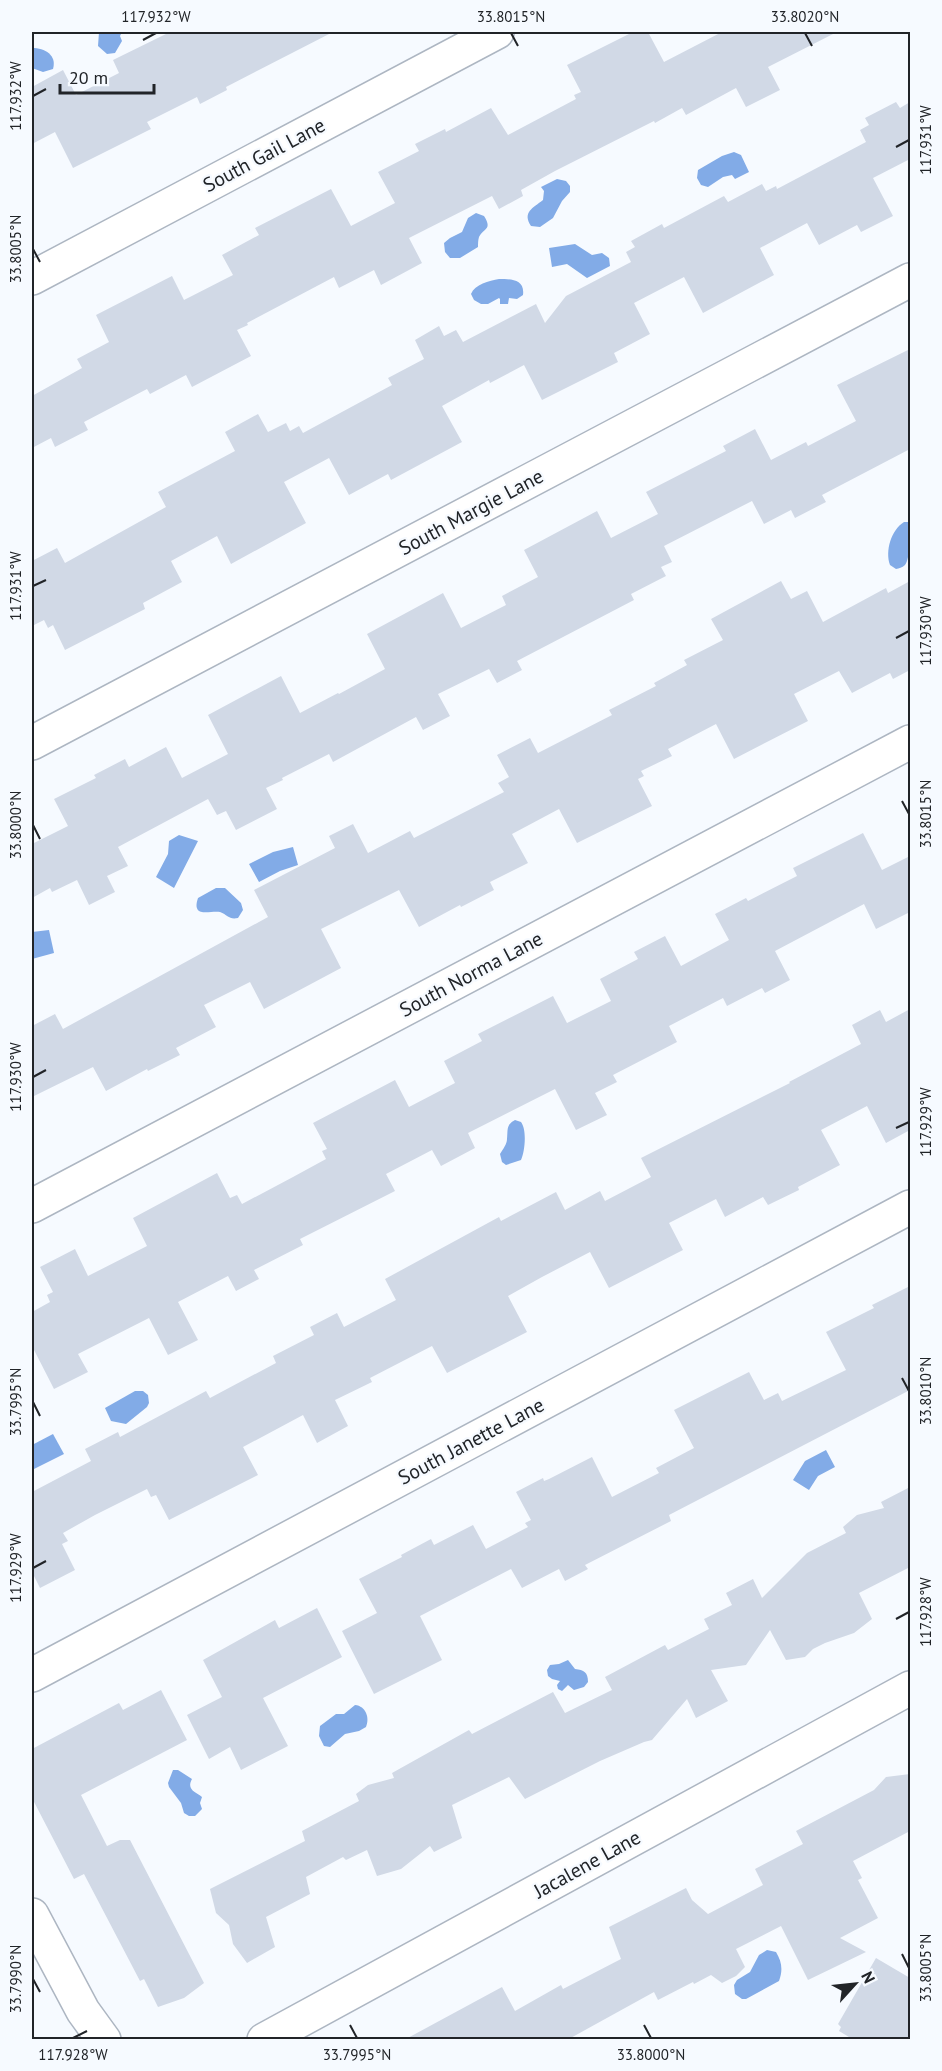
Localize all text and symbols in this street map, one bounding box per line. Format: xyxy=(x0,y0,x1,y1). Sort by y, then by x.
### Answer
text: 117.932°W xyxy=(121,7,191,26)
text: 33.8015°N xyxy=(477,7,545,26)
text: 33.8020°N xyxy=(771,7,839,26)
scale bar xyxy=(60,57,154,95)
text: 117.932°W xyxy=(6,61,25,131)
text: 20 m xyxy=(69,66,108,89)
text: 117.931°W xyxy=(916,105,935,175)
street label: South Gail Lane xyxy=(198,112,330,198)
text: 33.8005°N xyxy=(6,215,25,283)
street label: South Margie Lane xyxy=(394,463,548,561)
text: 117.931°W xyxy=(6,551,25,621)
text: 117.930°W xyxy=(916,596,935,666)
text: 33.8015°N xyxy=(916,780,935,848)
text: 33.8000°N xyxy=(6,791,25,859)
street label: South Norma Lane xyxy=(395,925,547,1023)
text: 117.930°W xyxy=(6,1042,25,1112)
text: 117.929°W xyxy=(916,1087,935,1157)
text: 33.8010°N xyxy=(916,1357,935,1425)
text: 33.7995°N xyxy=(6,1368,25,1436)
street label: South Janette Lane xyxy=(393,1392,549,1490)
text: 117.929°W xyxy=(6,1533,25,1603)
text: 117.928°W xyxy=(916,1577,935,1647)
street label: Jacalene Lane xyxy=(528,1824,645,1904)
text: 33.8005°N xyxy=(916,1934,935,2002)
text: 33.7990°N xyxy=(6,1945,25,2013)
north arrow xyxy=(825,1954,885,2014)
text: N xyxy=(857,1968,880,1986)
text: 117.928°W xyxy=(38,2045,108,2064)
text: 33.7995°N xyxy=(323,2045,391,2064)
text: 33.8000°N xyxy=(617,2045,685,2064)

